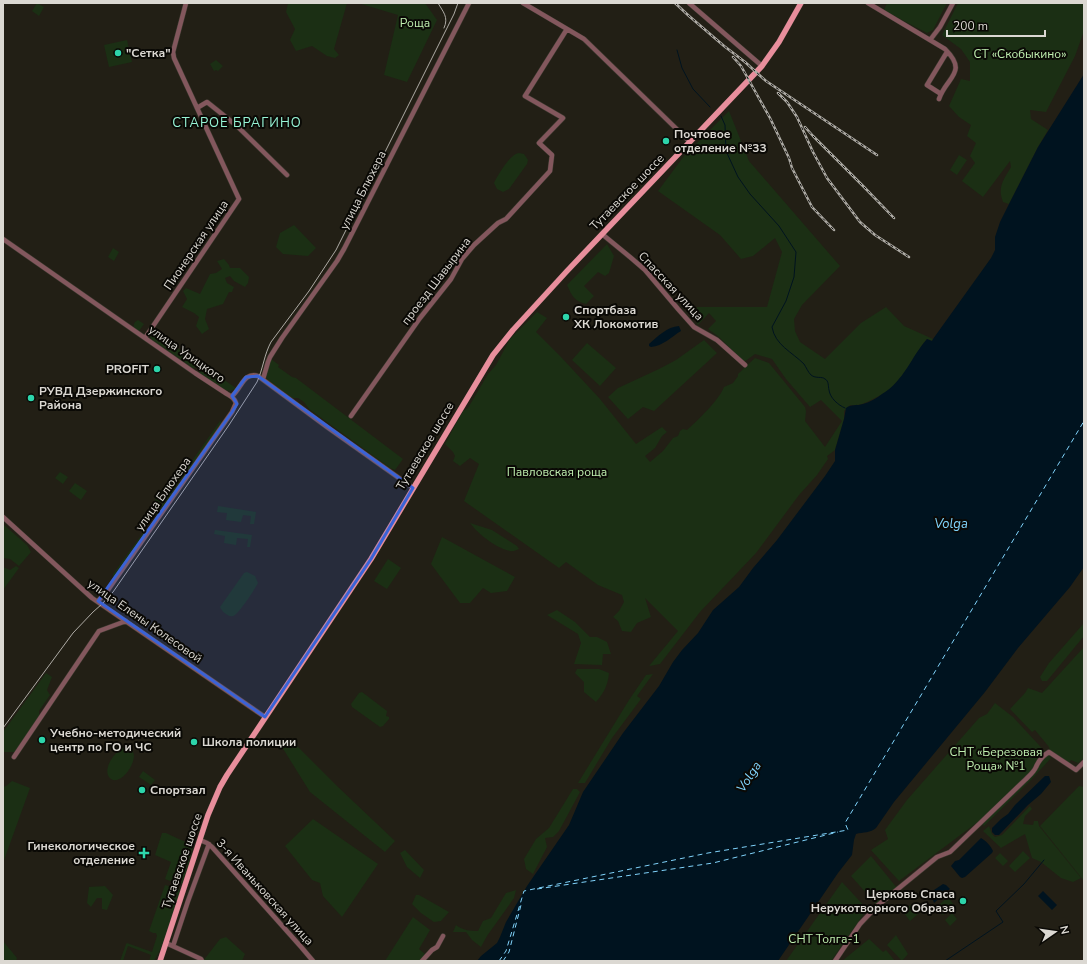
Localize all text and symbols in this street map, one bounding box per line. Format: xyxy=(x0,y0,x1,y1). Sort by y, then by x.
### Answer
scale bar xyxy=(947,12,1045,38)
park label: Роща xyxy=(400,15,430,31)
text: 200 m xyxy=(953,18,988,34)
place label: "Сетка" xyxy=(126,45,171,61)
park label: СТ «Скобыкино» xyxy=(974,46,1066,62)
marker: "Сетка" xyxy=(113,48,123,58)
district label: СТАРОЕ БРАГИНО xyxy=(172,114,302,132)
place label: Почтовое отделение №33 xyxy=(674,126,767,156)
marker: Почтовое отделение №33 xyxy=(661,136,671,146)
street label: улица Блюхера xyxy=(336,148,390,232)
street label: Тутаевское шоссе xyxy=(586,150,668,234)
street label: Пионерская улица xyxy=(160,197,232,293)
street label: проезд Шавырина xyxy=(398,234,474,328)
street label: Спасская улица xyxy=(635,248,707,324)
place label: Спортбаза ХК Локомотив xyxy=(573,302,659,332)
marker: Спортбаза ХК Локомотив xyxy=(561,312,571,322)
street label: улица Урицкого xyxy=(146,322,229,387)
place label: PROFIT xyxy=(106,361,150,377)
marker: PROFIT xyxy=(152,364,162,374)
place label: РУВД Дзержинского Района xyxy=(39,383,162,413)
marker: РУВД Дзержинского Района xyxy=(26,393,36,403)
street label: Тутаевское шоссе xyxy=(392,399,458,493)
street label: улица Блюхера xyxy=(132,454,194,534)
park label: Павловская роща xyxy=(507,464,607,480)
water label: Volga xyxy=(934,515,968,533)
street label: улица Елены Колесовой xyxy=(85,575,205,667)
place label: Учебно-методический центр по ГО и ЧС xyxy=(49,725,181,755)
place label: Школа полиции xyxy=(202,734,296,750)
marker: Учебно-методический центр по ГО и ЧС xyxy=(37,735,47,745)
marker: Школа полиции xyxy=(189,737,199,747)
park label: СНТ «Березовая Роща» №1 xyxy=(949,744,1043,774)
water label: Volga xyxy=(732,758,766,796)
place label: Спортзал xyxy=(150,782,206,798)
marker: Спортзал xyxy=(137,785,147,795)
street label: Тутаевское шоссе xyxy=(158,811,206,911)
street label: 3-я Иваньковская улица xyxy=(213,835,317,949)
place label: Гинекологическое отделение xyxy=(28,838,135,868)
marker: Гинекологическое отделение xyxy=(138,847,150,859)
place label: Церковь Спаса Нерукотворного Образа xyxy=(811,886,955,916)
marker: Церковь Спаса Нерукотворного Образа xyxy=(958,896,968,906)
north arrow xyxy=(1035,912,1075,952)
text: N xyxy=(1056,924,1072,936)
park label: СНТ Толга-1 xyxy=(788,931,860,947)

